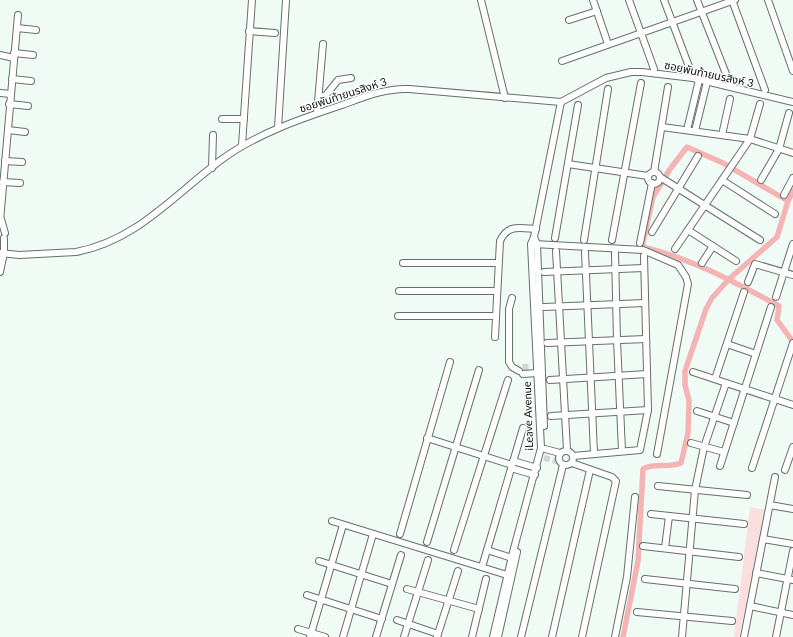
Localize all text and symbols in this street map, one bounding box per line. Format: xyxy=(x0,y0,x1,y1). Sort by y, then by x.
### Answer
street label: ซอยพันท้ายนรสิงห์ 3 xyxy=(663,58,755,89)
street label: ซอยพันท้ายนรสิงห์ 3 xyxy=(298,74,388,115)
street label: iLeave Avenue xyxy=(520,381,535,451)

